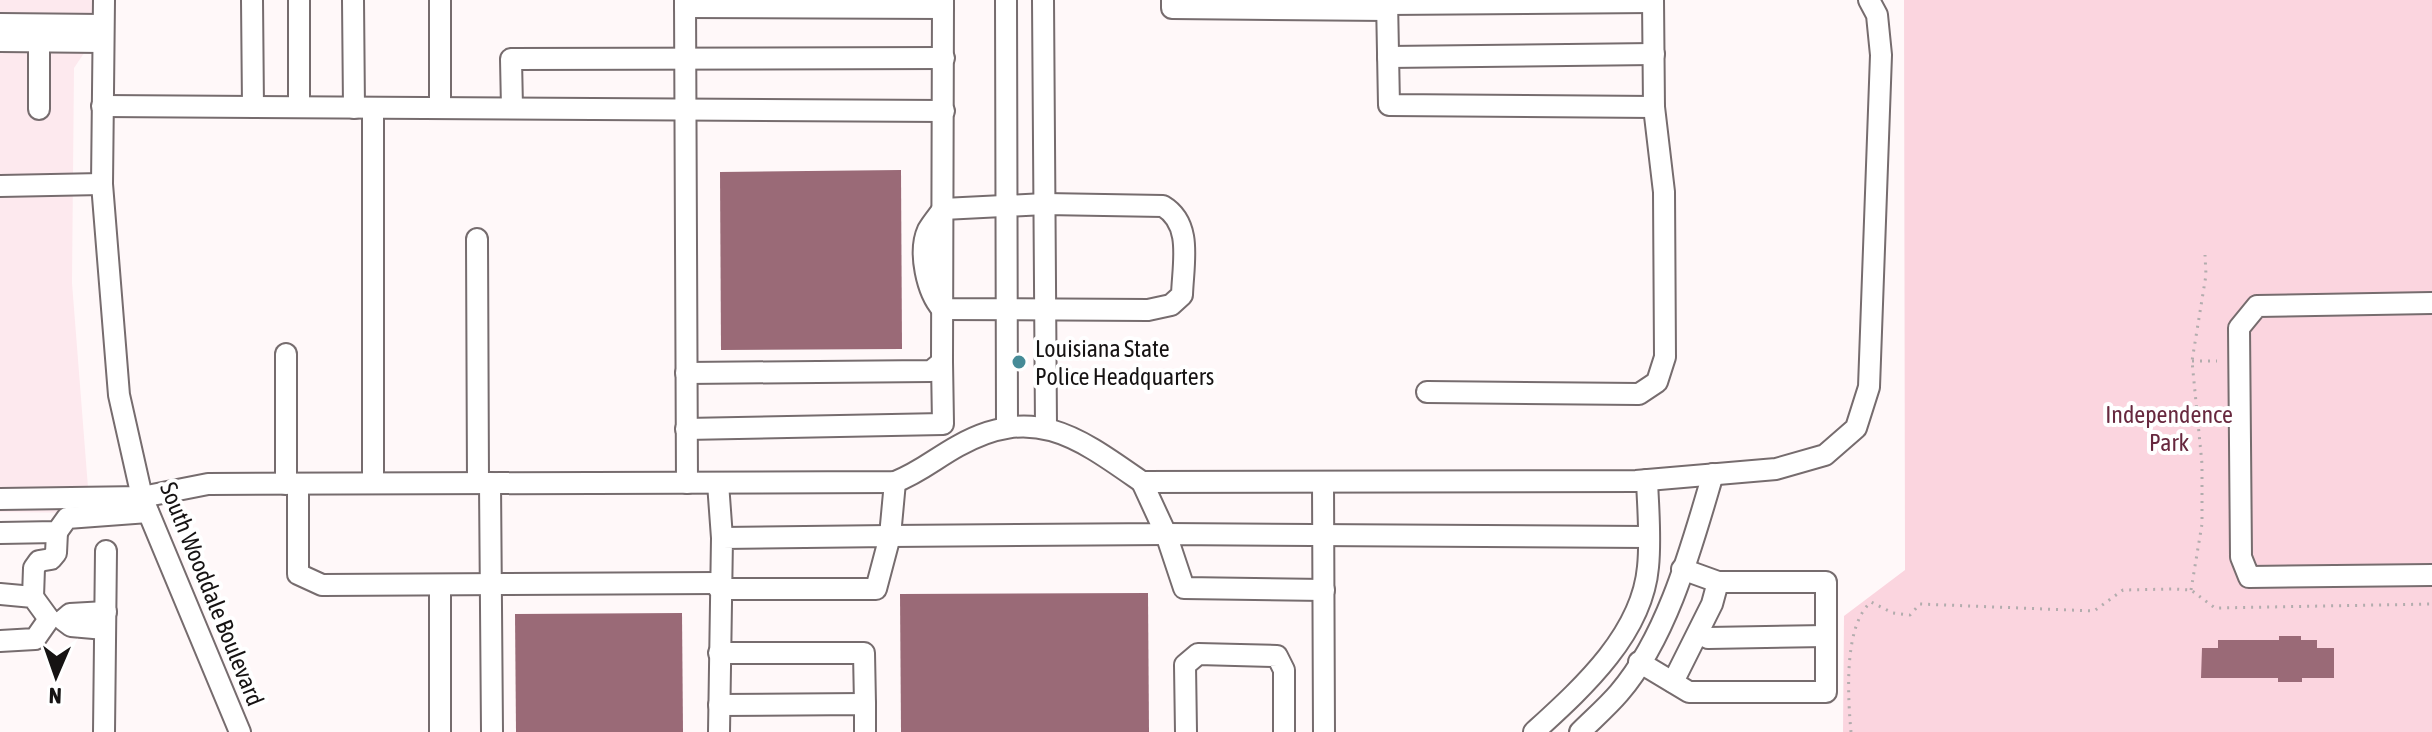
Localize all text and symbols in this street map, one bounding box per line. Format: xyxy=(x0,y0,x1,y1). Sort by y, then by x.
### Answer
place label: Louisiana State Police Headquarters xyxy=(1035,335,1214,390)
marker: Louisiana State Police Headquarters xyxy=(1010,353,1028,371)
park label: Independence Park xyxy=(2105,401,2233,456)
street label: South Wooddale Boulevard xyxy=(155,478,269,710)
north arrow xyxy=(16,636,96,716)
text: N xyxy=(48,683,62,709)

